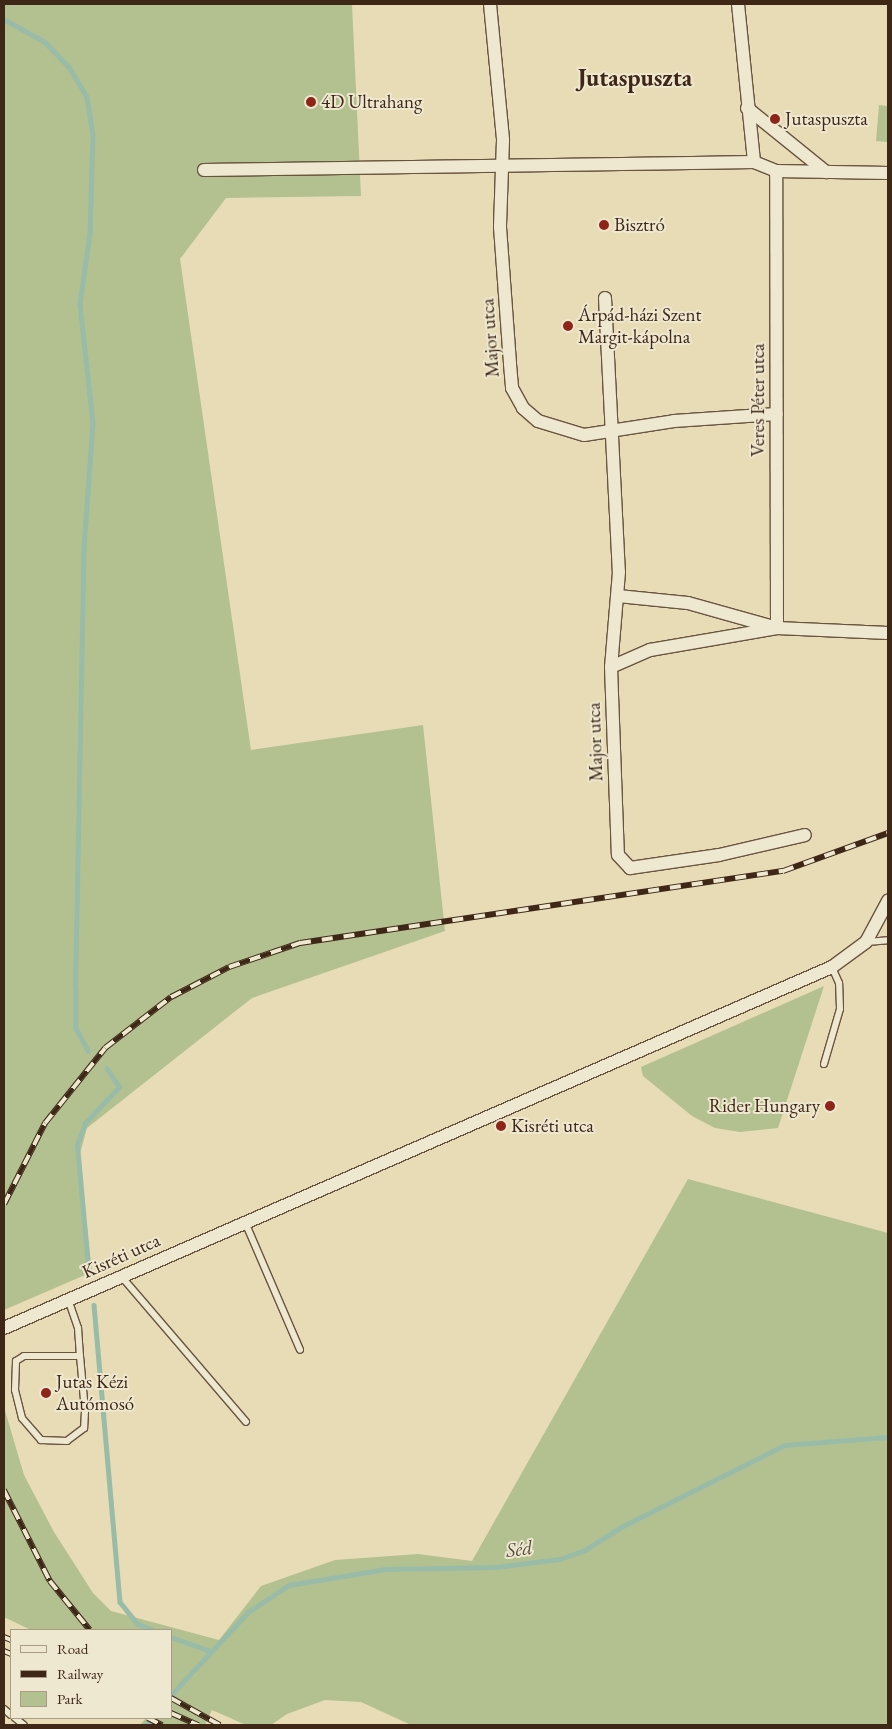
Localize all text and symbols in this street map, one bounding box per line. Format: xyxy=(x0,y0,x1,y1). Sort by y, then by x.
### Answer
district label: Jutaspuszta xyxy=(578,64,692,92)
place label: 4D Ultrahang xyxy=(321,91,422,113)
marker: 4D Ultrahang xyxy=(305,96,317,108)
place label: Jutaspuszta xyxy=(785,108,868,130)
marker: Jutaspuszta xyxy=(769,113,781,125)
place label: Bisztró xyxy=(614,214,665,236)
marker: Bisztró xyxy=(598,219,610,231)
street label: Major utca xyxy=(476,298,504,378)
place label: Árpád-házi Szent Margit-kápolna xyxy=(578,304,701,348)
marker: Árpád-házi Szent Margit-kápolna xyxy=(562,320,574,332)
street label: Veres Péter utca xyxy=(747,343,769,457)
street label: Major utca xyxy=(582,702,608,782)
place label: Rider Hungary xyxy=(709,1095,820,1117)
marker: Rider Hungary xyxy=(824,1100,836,1112)
place label: Kisréti utca xyxy=(511,1115,594,1137)
marker: Kisréti utca xyxy=(495,1120,507,1132)
street label: Kisréti utca xyxy=(78,1229,164,1283)
place label: Jutas Kézi Autómosó xyxy=(56,1371,134,1415)
marker: Jutas Kézi Autómosó xyxy=(40,1387,52,1399)
water label: Séd xyxy=(504,1535,534,1563)
legend xyxy=(10,1629,172,1719)
text: Road xyxy=(57,1639,88,1658)
text: Railway xyxy=(57,1664,103,1683)
text: Park xyxy=(57,1689,83,1708)

